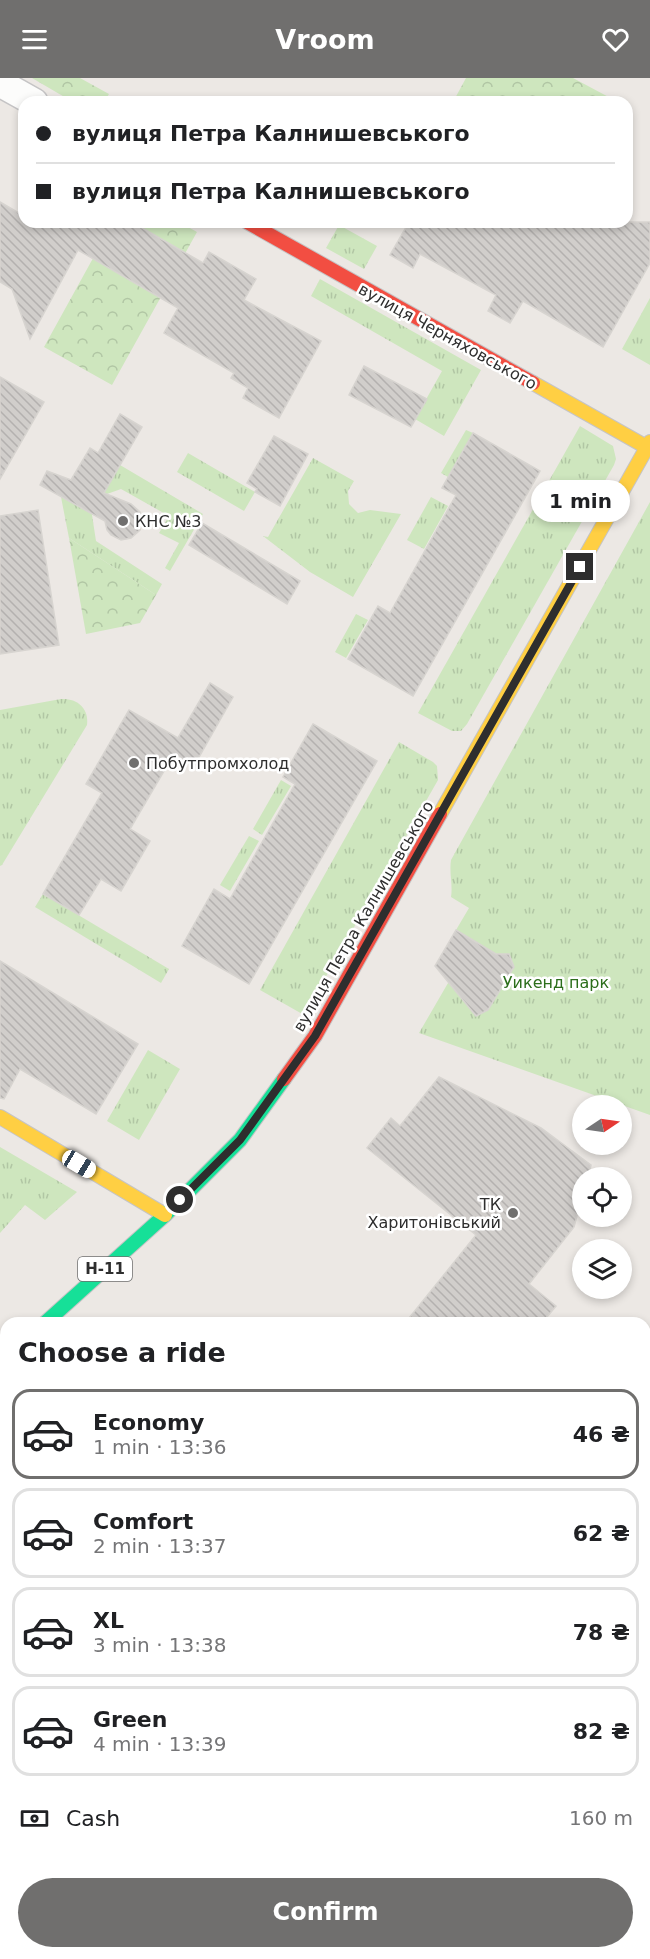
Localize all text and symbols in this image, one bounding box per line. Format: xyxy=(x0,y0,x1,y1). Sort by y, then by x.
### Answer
icon: menu xyxy=(18,23,51,56)
icon: heart xyxy=(599,23,632,56)
text: Vroom xyxy=(275,24,375,55)
text: вулиця Петра Калнишевського xyxy=(72,121,470,146)
text: вулиця Петра Калнишевського xyxy=(72,179,470,204)
street label: вулиця Черняховського xyxy=(355,279,540,393)
callout: 1 min xyxy=(530,480,630,522)
text: 1 min xyxy=(549,489,612,513)
place label: КНС №3 xyxy=(135,512,201,531)
marker: КНС №3 xyxy=(116,514,130,528)
route end xyxy=(566,553,593,580)
place label: Побутпромхолод xyxy=(146,754,289,773)
marker: Побутпромхолод xyxy=(127,756,141,770)
street label: вулиця Петра Калнишевського xyxy=(289,797,438,1035)
park label: Уикенд парк xyxy=(503,973,610,992)
north arrow xyxy=(572,1095,632,1155)
map controls xyxy=(572,1095,632,1299)
car xyxy=(59,1147,99,1181)
button: locate xyxy=(572,1167,632,1227)
route start xyxy=(166,1186,193,1213)
place label: ТК Харитонівський xyxy=(368,1195,502,1232)
marker: ТК Харитонівський xyxy=(506,1206,520,1220)
button: layers xyxy=(572,1239,632,1299)
road number: Н-11 xyxy=(78,1257,132,1281)
text: Choose a ride xyxy=(18,1337,226,1368)
icon: car xyxy=(21,1407,75,1461)
text: Economy xyxy=(93,1410,204,1435)
text: 46 ₴ xyxy=(573,1422,630,1447)
text: 1 min · 13:36 xyxy=(93,1435,227,1459)
icon: car xyxy=(21,1506,75,1560)
text: Comfort xyxy=(93,1509,193,1534)
text: 62 ₴ xyxy=(573,1521,630,1546)
text: 2 min · 13:37 xyxy=(93,1534,227,1558)
icon: car xyxy=(21,1605,75,1659)
text: XL xyxy=(93,1608,124,1633)
text: 78 ₴ xyxy=(573,1620,630,1645)
text: 3 min · 13:38 xyxy=(93,1633,227,1657)
icon: car xyxy=(21,1704,75,1758)
text: Green xyxy=(93,1707,167,1732)
text: 82 ₴ xyxy=(573,1719,630,1744)
text: 4 min · 13:39 xyxy=(93,1732,227,1756)
icon: cash xyxy=(18,1802,51,1835)
text: Cash xyxy=(66,1806,120,1831)
text: 160 m xyxy=(569,1806,633,1830)
button: Confirm xyxy=(18,1878,633,1947)

